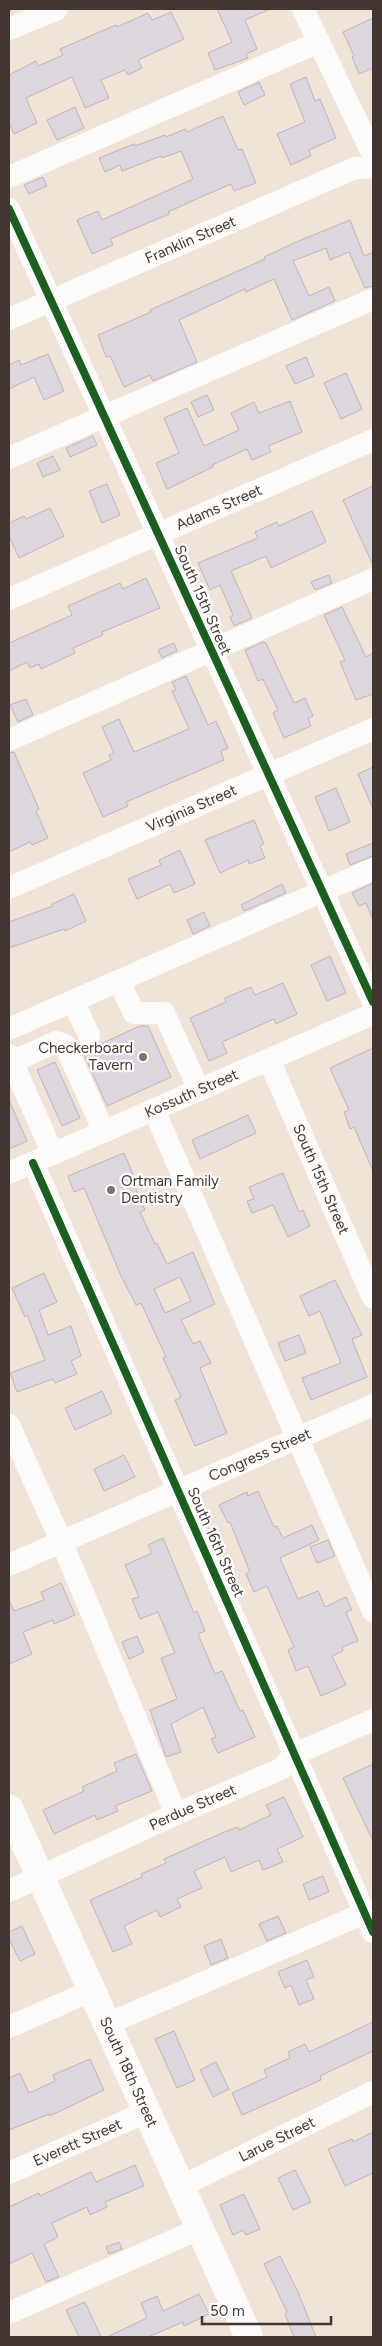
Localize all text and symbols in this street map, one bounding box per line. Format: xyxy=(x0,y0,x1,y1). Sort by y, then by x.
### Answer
street label: Franklin Street xyxy=(142,212,239,268)
street label: Adams Street xyxy=(173,481,265,534)
street label: South 15th Street xyxy=(171,542,235,658)
street label: Virginia Street xyxy=(144,781,240,836)
place label: Checkerboard Tavern xyxy=(38,1039,133,1074)
marker: Checkerboard Tavern xyxy=(137,1051,149,1063)
street label: Kossuth Street xyxy=(142,1065,241,1122)
street label: South 15th Street xyxy=(289,1121,353,1237)
place label: Ortman Family Dentistry xyxy=(121,1172,219,1207)
marker: Ortman Family Dentistry xyxy=(105,1184,117,1196)
street label: Congress Street xyxy=(206,1424,314,1485)
street label: South 16th Street xyxy=(184,1484,248,1600)
street label: Perdue Street xyxy=(146,1780,239,1834)
street label: South 18th Street xyxy=(96,2014,162,2130)
street label: Larue Street xyxy=(236,2113,318,2166)
street label: Everett Street xyxy=(30,2115,125,2170)
scale bar xyxy=(202,2294,331,2326)
text: 50 m xyxy=(210,2302,245,2320)

